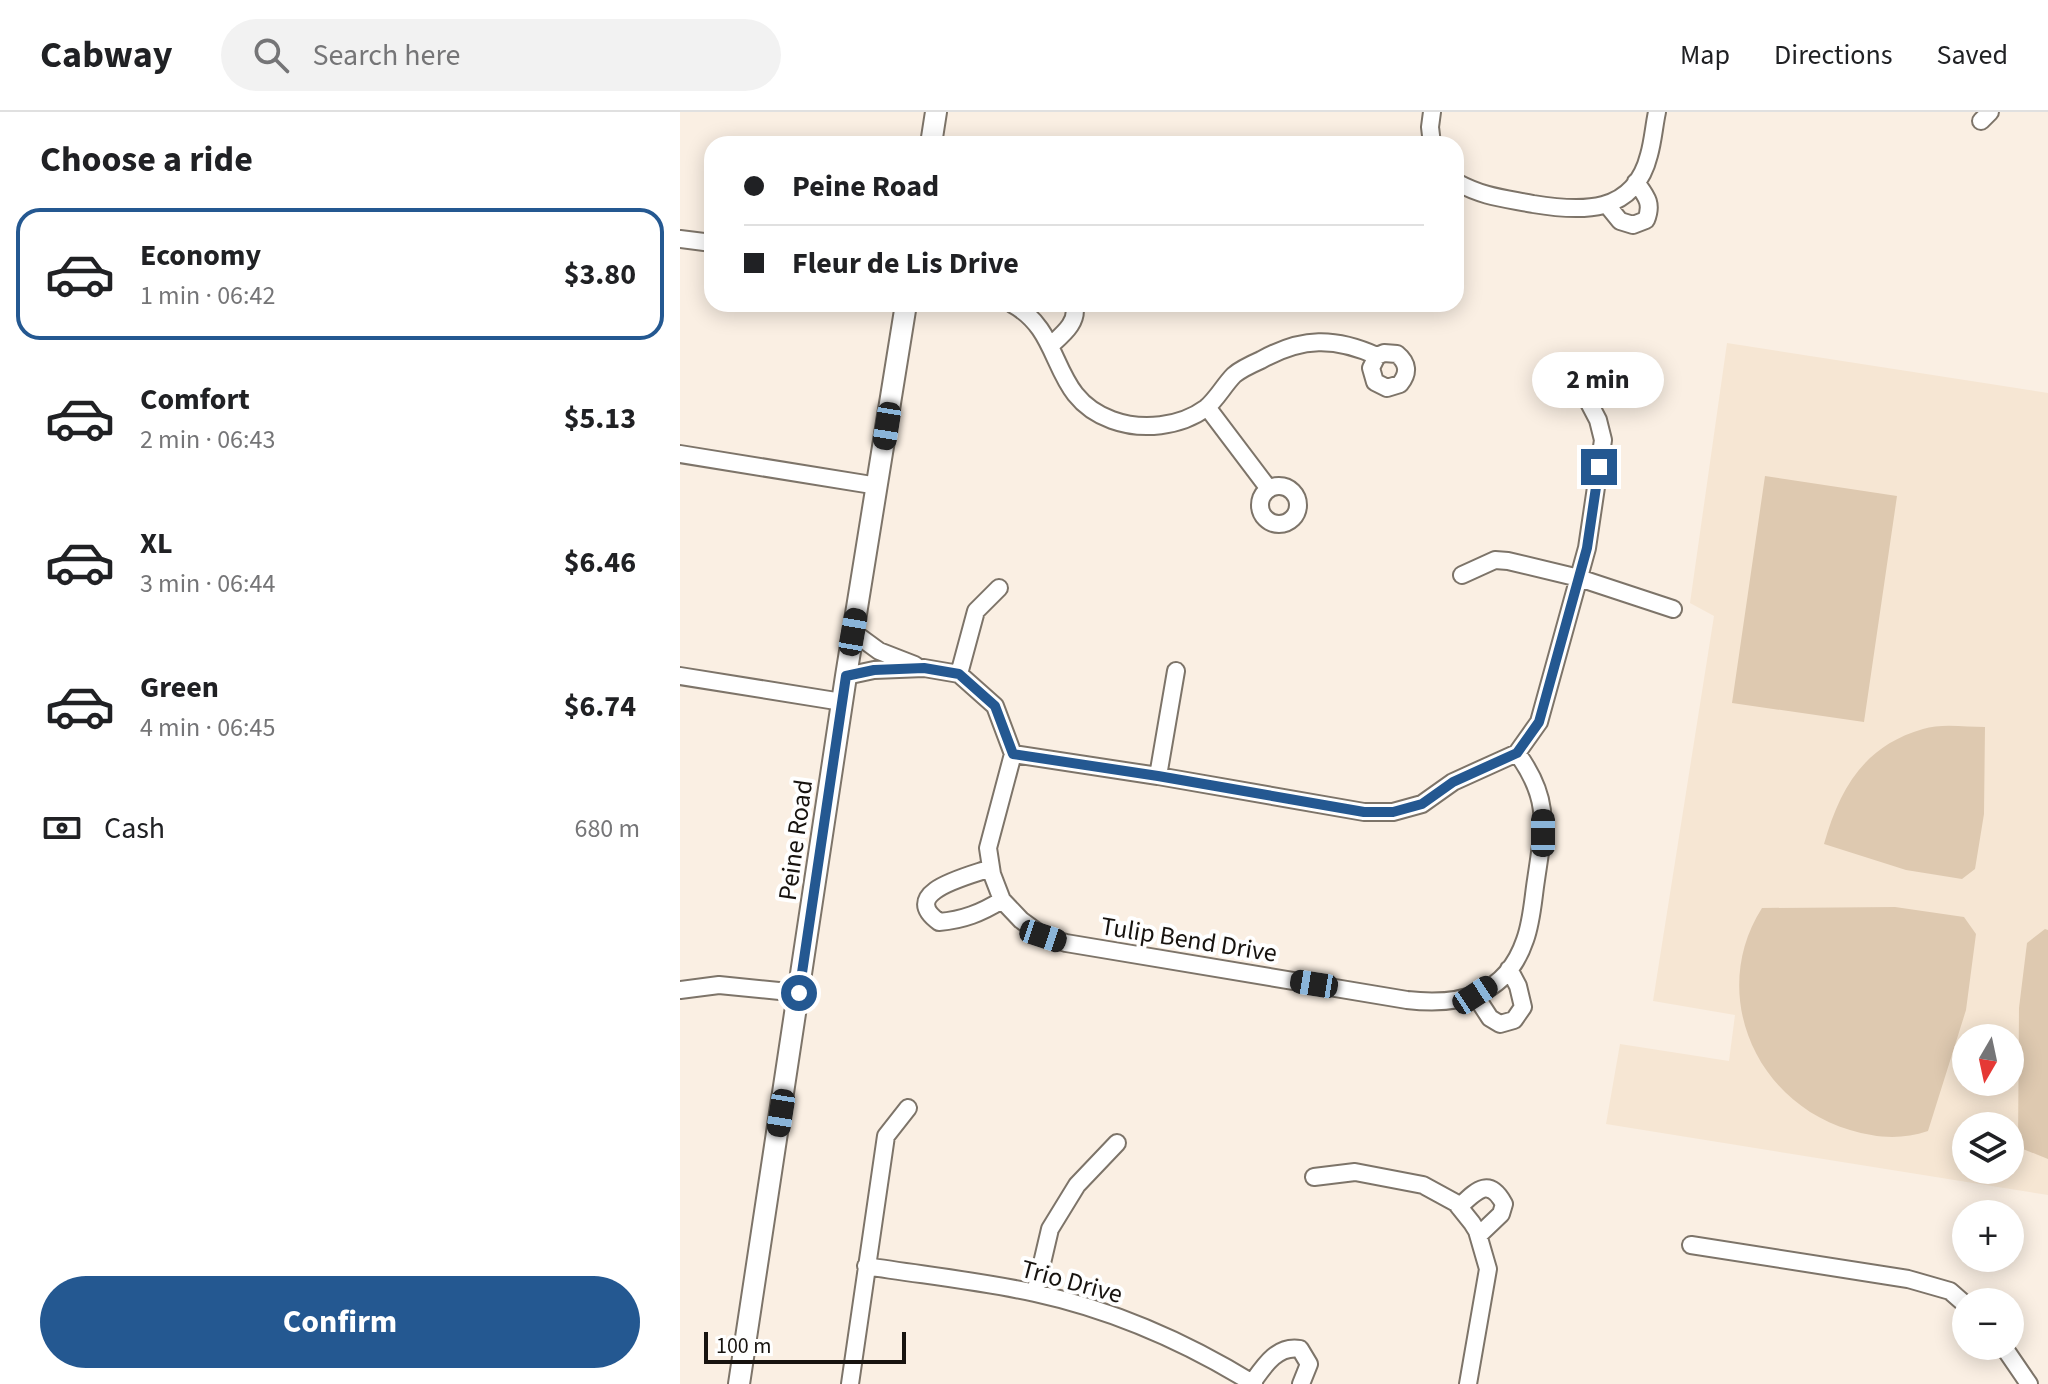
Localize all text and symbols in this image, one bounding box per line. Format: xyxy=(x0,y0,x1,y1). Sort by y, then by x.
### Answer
search box xyxy=(221,19,781,91)
text: Cabway xyxy=(40,28,173,82)
icon: search xyxy=(249,33,293,77)
text: Search here xyxy=(313,34,460,77)
text: Map xyxy=(1680,35,1730,75)
text: Directions xyxy=(1774,35,1893,75)
text: Saved xyxy=(1937,35,2008,75)
text: Choose a ride xyxy=(40,134,253,185)
text: Peine Road xyxy=(792,165,939,208)
text: Economy xyxy=(140,234,261,277)
icon: car xyxy=(44,238,116,310)
text: Fleur de Lis Drive xyxy=(792,242,1019,285)
text: $3.80 xyxy=(564,253,636,296)
text: 1 min · 06:42 xyxy=(140,277,275,314)
callout: 2 min xyxy=(1533,351,1665,407)
text: 2 min xyxy=(1566,361,1630,398)
text: Comfort xyxy=(140,378,250,421)
icon: car xyxy=(44,382,116,454)
text: $5.13 xyxy=(564,397,636,440)
car xyxy=(871,400,903,452)
text: 2 min · 06:43 xyxy=(140,421,275,458)
route end xyxy=(1581,449,1617,485)
text: XL xyxy=(140,522,173,565)
icon: car xyxy=(44,526,116,598)
text: $6.46 xyxy=(564,541,636,584)
text: 3 min · 06:44 xyxy=(140,565,275,602)
car xyxy=(837,606,869,658)
text: Green xyxy=(140,666,219,709)
icon: car xyxy=(44,670,116,742)
text: $6.74 xyxy=(564,685,636,728)
text: 4 min · 06:45 xyxy=(140,709,275,746)
street label: Peine Road xyxy=(769,777,822,903)
icon: cash xyxy=(40,806,84,850)
text: Cash xyxy=(104,807,165,850)
car xyxy=(1531,809,1555,857)
text: 680 m xyxy=(574,810,640,847)
street label: Tulip Bend Drive xyxy=(1098,907,1280,972)
car xyxy=(1016,917,1070,955)
car xyxy=(1288,968,1340,1000)
car xyxy=(1448,972,1502,1018)
route start xyxy=(781,975,817,1011)
north arrow xyxy=(1952,1024,2024,1096)
map controls xyxy=(1952,1024,2024,1360)
car xyxy=(765,1087,797,1139)
button: layers xyxy=(1952,1112,2024,1184)
button: + xyxy=(1952,1200,2024,1272)
street label: Trio Drive xyxy=(1017,1250,1127,1313)
button: Confirm xyxy=(40,1276,640,1368)
button: − xyxy=(1952,1288,2024,1360)
scale bar xyxy=(704,1328,906,1364)
text: 100 m xyxy=(716,1330,771,1362)

